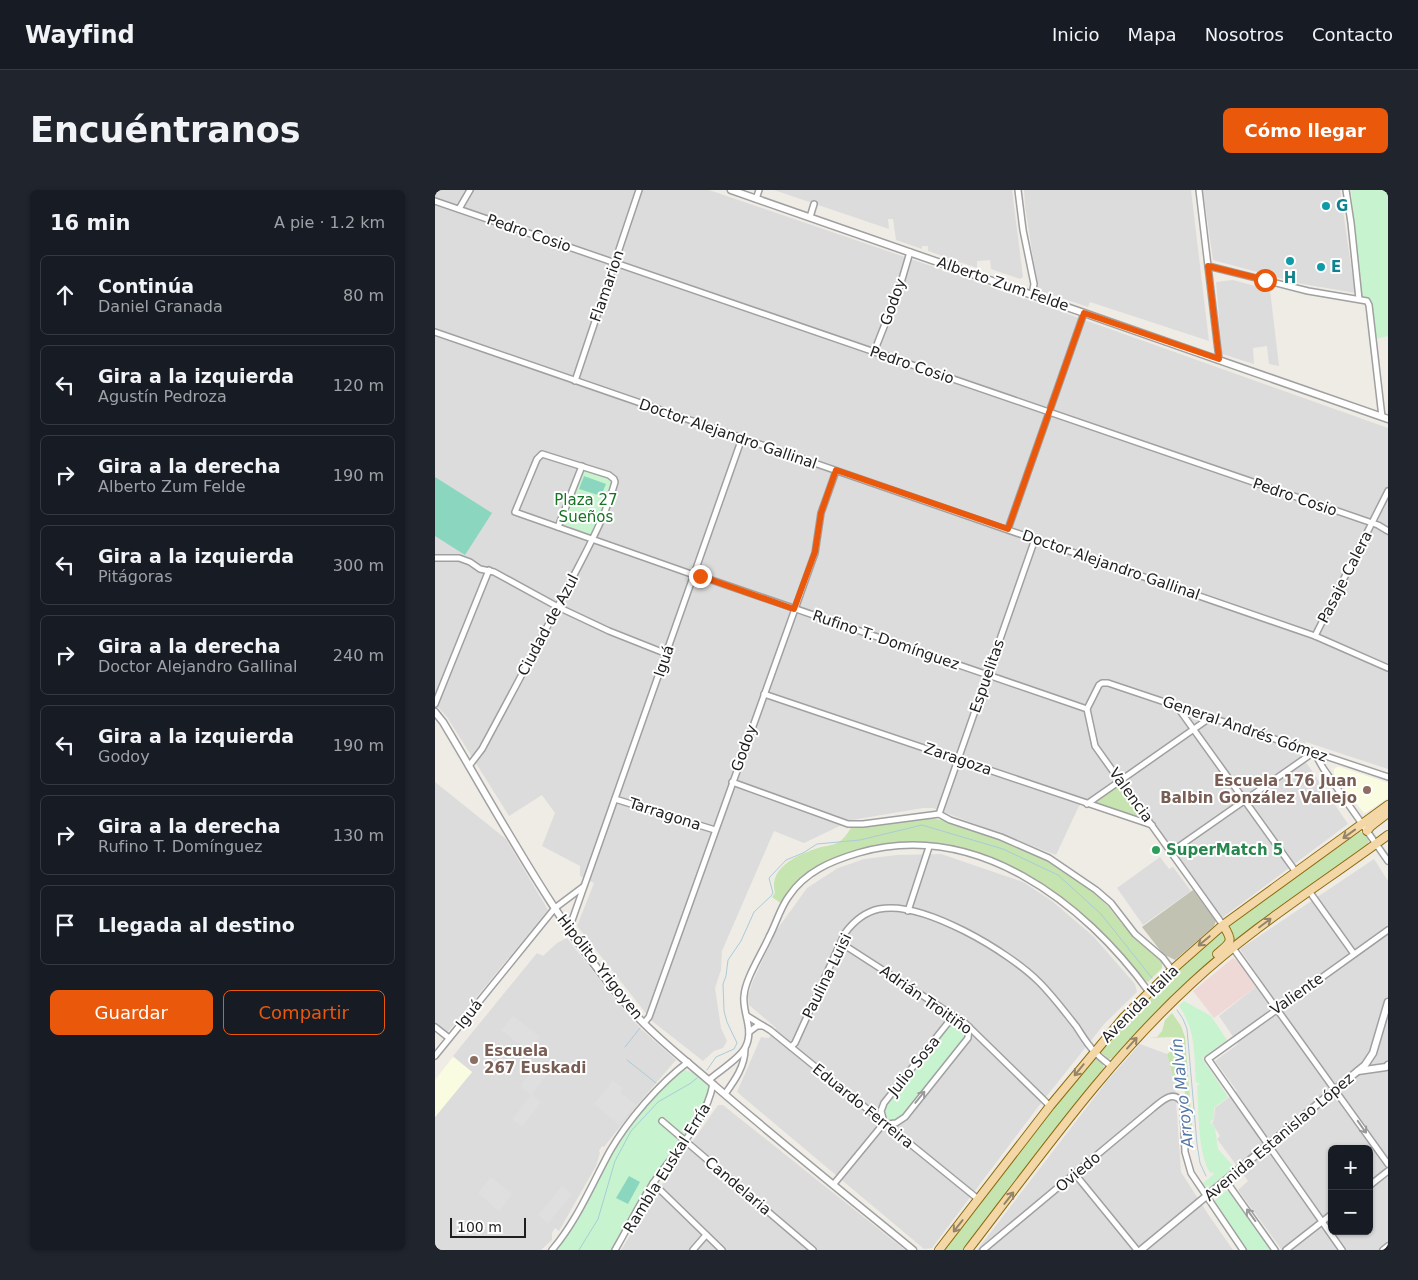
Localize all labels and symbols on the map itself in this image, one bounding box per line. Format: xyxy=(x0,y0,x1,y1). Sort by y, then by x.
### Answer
place label: G xyxy=(1336,197,1348,215)
marker: G xyxy=(1320,200,1332,212)
street label: Pedro Cosio xyxy=(485,210,573,256)
street label: Flamarion xyxy=(586,248,628,324)
street label: Alberto Zum Felde xyxy=(935,253,1071,315)
marker: H xyxy=(1284,255,1296,267)
place label: E xyxy=(1331,258,1341,276)
marker: E xyxy=(1315,261,1327,273)
route start xyxy=(1254,269,1277,292)
place label: H xyxy=(1284,269,1296,287)
street label: Godoy xyxy=(876,276,910,328)
street label: Pedro Cosio xyxy=(868,342,956,388)
street label: Doctor Alejandro Gallinal xyxy=(637,395,819,473)
street label: Pedro Cosio xyxy=(1251,474,1339,520)
park label: Plaza 27 Sueños xyxy=(554,491,618,526)
street label: Doctor Alejandro Gallinal xyxy=(1020,526,1202,604)
street label: Pasaje Calera xyxy=(1314,528,1376,626)
route end xyxy=(689,565,712,588)
street label: Ciudad de Azul xyxy=(514,571,582,679)
street label: Rufino T. Domínguez xyxy=(810,606,962,674)
street label: Espuelitas xyxy=(966,637,1008,715)
street label: Iguá xyxy=(650,643,678,679)
street label: General Andrés Gómez xyxy=(1160,692,1330,766)
street label: Godoy xyxy=(727,722,761,774)
street label: Zaragoza xyxy=(922,739,994,779)
street label: Valencia xyxy=(1105,764,1157,826)
place label: Escuela 176 Juan Balbin González Vallejo xyxy=(1160,772,1357,807)
marker: Escuela 176 Juan Balbin González Vallejo xyxy=(1361,784,1373,796)
street label: Tarragona xyxy=(626,794,703,834)
one-way arrow xyxy=(1342,829,1356,839)
place label: SuperMatch 5 xyxy=(1166,841,1283,859)
marker: SuperMatch 5 xyxy=(1150,844,1162,856)
street label: Hipólito Yrigoyen xyxy=(553,911,647,1023)
one-way arrow xyxy=(1258,918,1272,928)
street label: Paulina Luisi xyxy=(799,930,855,1022)
one-way arrow xyxy=(1198,936,1211,947)
street label: Adrián Troitiño xyxy=(877,962,975,1038)
street label: Avenida Italia xyxy=(1098,962,1182,1046)
street label: Valiente xyxy=(1267,969,1327,1019)
street label: Iguá xyxy=(452,996,486,1032)
street label: Julio Sosa xyxy=(884,1032,944,1100)
one-way arrow xyxy=(1126,1037,1138,1050)
water label: Arroyo Malvín xyxy=(1167,1037,1197,1150)
place label: Escuela 267 Euskadi xyxy=(484,1042,586,1077)
marker: Escuela 267 Euskadi xyxy=(468,1054,480,1066)
street label: Eduardo Ferreira xyxy=(809,1060,917,1152)
one-way arrow xyxy=(1073,1063,1084,1076)
street label: Avenida Estanislao López xyxy=(1201,1069,1358,1205)
one-way arrow xyxy=(915,1091,926,1104)
street label: Rambla Euskal Erría xyxy=(620,1100,714,1236)
one-way arrow xyxy=(1357,1120,1367,1134)
street label: Oviedo xyxy=(1052,1148,1104,1196)
street label: Candelaria xyxy=(701,1153,775,1219)
one-way arrow xyxy=(1003,1191,1014,1204)
one-way arrow xyxy=(1245,1209,1256,1222)
scale bar xyxy=(450,1215,526,1238)
one-way arrow xyxy=(952,1219,963,1232)

